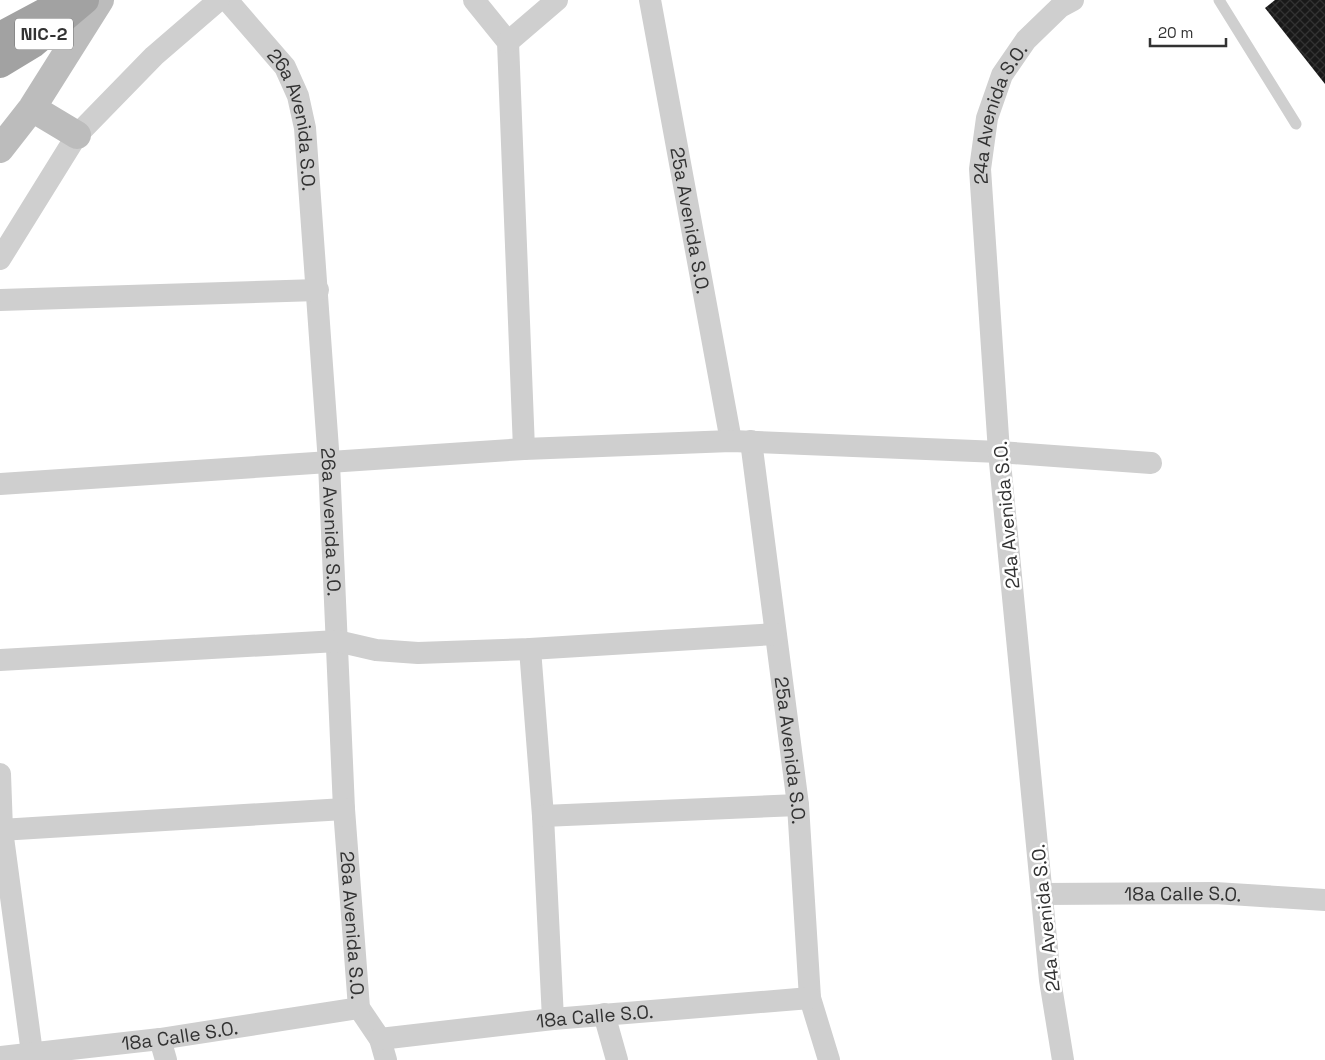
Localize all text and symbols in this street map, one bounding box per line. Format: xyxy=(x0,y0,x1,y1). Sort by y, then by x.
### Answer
scale bar xyxy=(1150,15,1226,47)
road number: NIC-2 xyxy=(15,18,73,50)
text: 20 m xyxy=(1158,23,1193,42)
street label: 24a Avenida S.O. xyxy=(967,38,1033,185)
street label: 26a Avenida S.O. xyxy=(261,43,321,192)
street label: 25a Avenida S.O. xyxy=(664,145,716,296)
street label: 24a Avenida S.O. xyxy=(988,440,1025,590)
street label: 26a Avenida S.O. xyxy=(315,447,347,597)
street label: 25a Avenida S.O. xyxy=(769,675,811,825)
street label: 24a Avenida S.O. xyxy=(1025,843,1066,993)
street label: 26a Avenida S.O. xyxy=(334,850,370,1001)
street label: 18a Calle S.O. xyxy=(1124,881,1242,908)
street label: 18a Calle S.O. xyxy=(535,999,654,1034)
street label: 18a Calle S.O. xyxy=(120,1015,240,1056)

